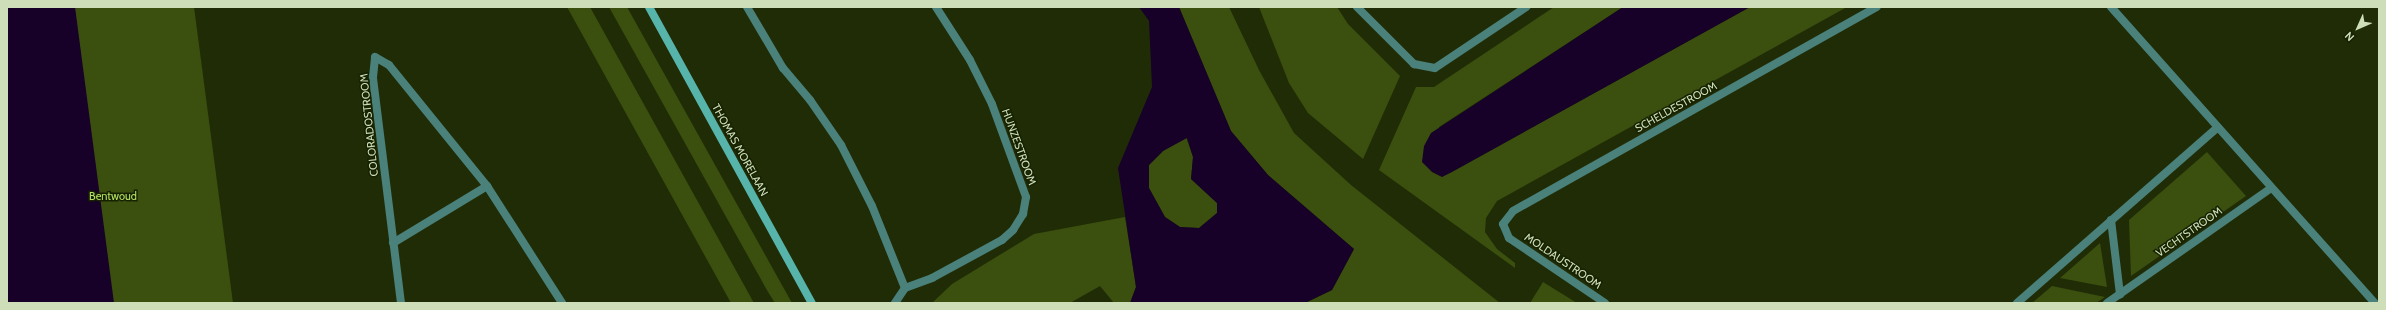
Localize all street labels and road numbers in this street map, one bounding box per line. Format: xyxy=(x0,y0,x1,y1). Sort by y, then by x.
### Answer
street label: COLORADOSTROOM xyxy=(357,73,381,177)
street label: SCHELDESTROOM xyxy=(1633,79,1719,135)
street label: THOMAS MORELAAN xyxy=(709,102,771,198)
street label: HUNZESTROOM xyxy=(999,107,1039,187)
street label: VECHTSTROOM xyxy=(2153,204,2225,260)
street label: MOLDAUSTROOM xyxy=(1522,230,1604,292)

